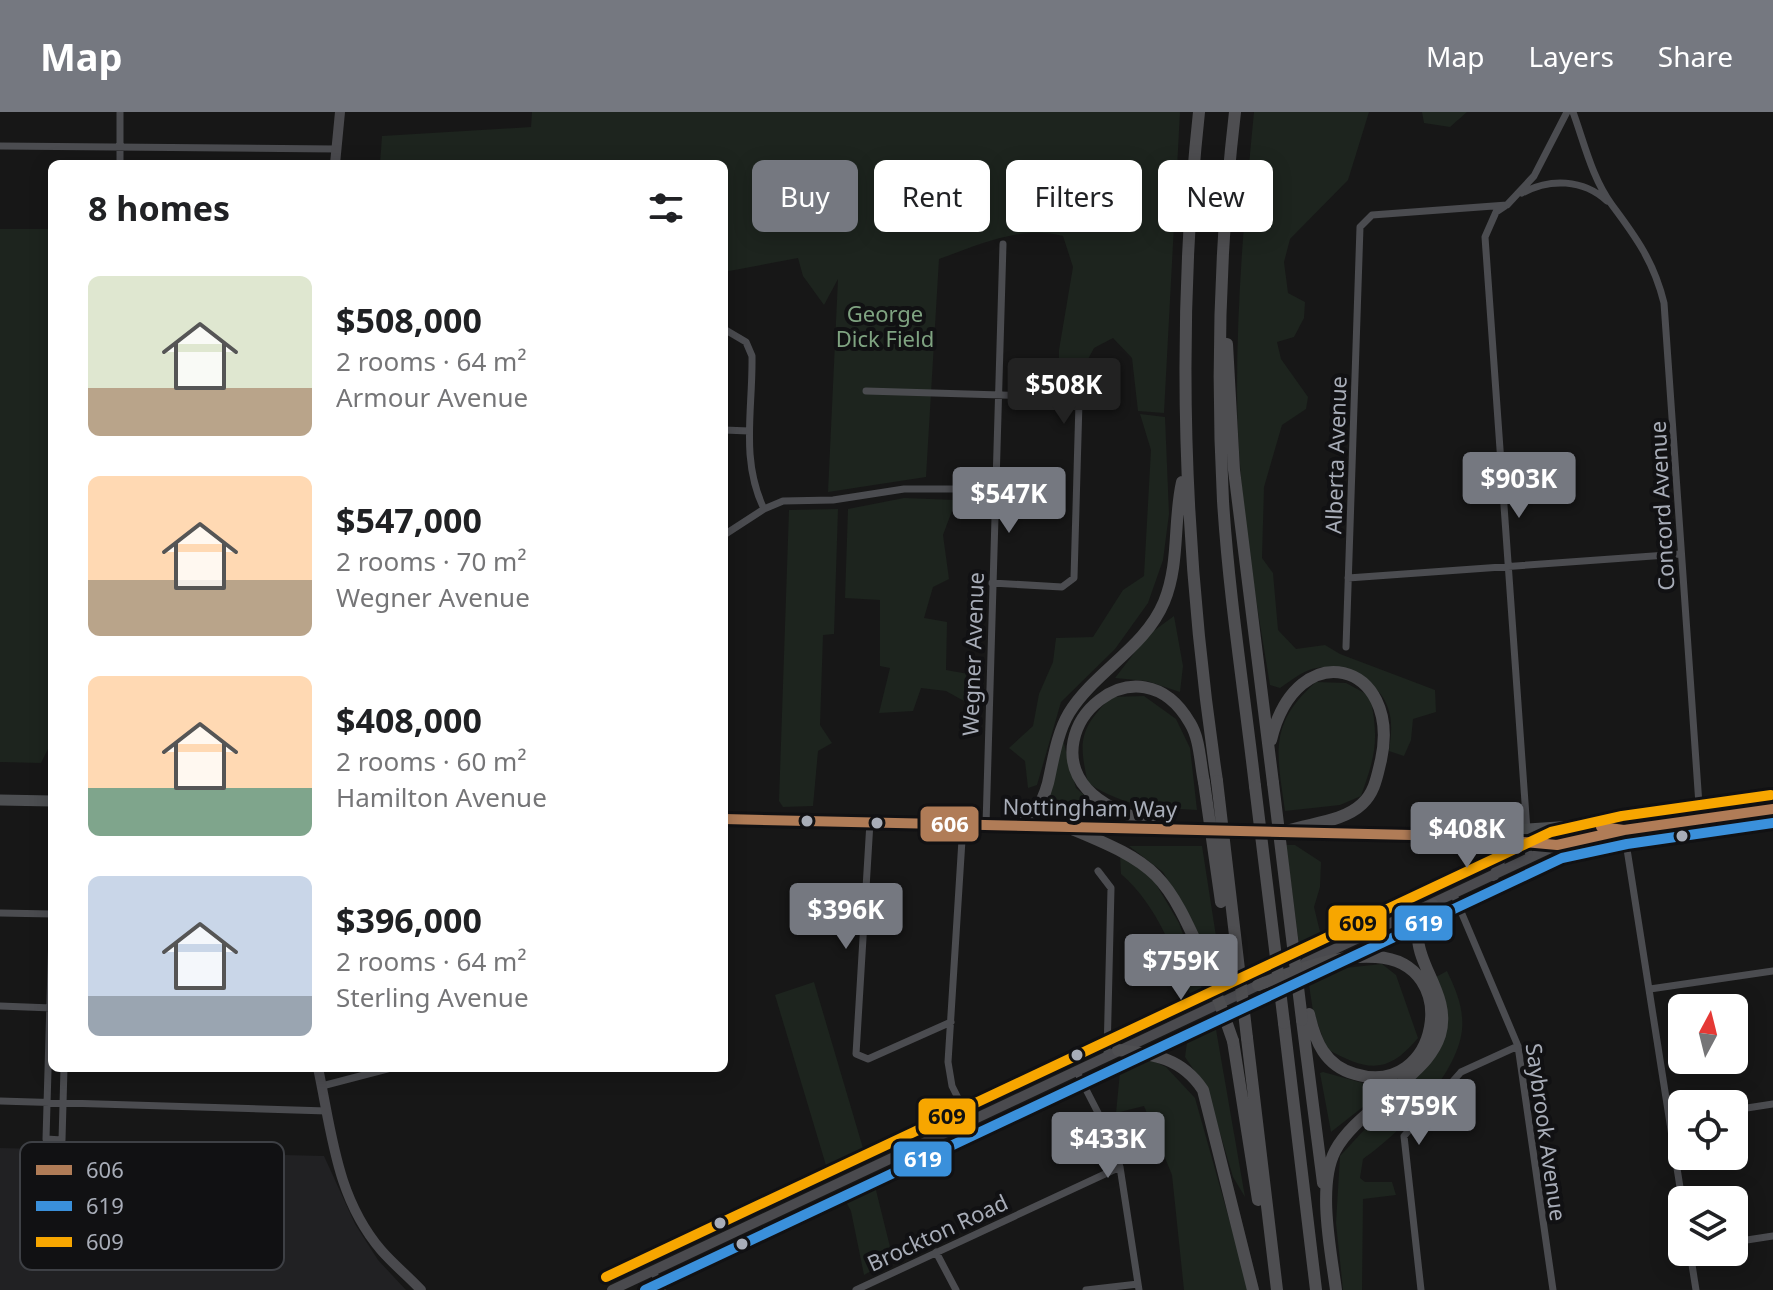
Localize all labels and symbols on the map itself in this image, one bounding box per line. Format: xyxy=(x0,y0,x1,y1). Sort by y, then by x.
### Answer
park label: George Dick Field xyxy=(836,298,934,353)
pin: $508K xyxy=(1008,358,1120,426)
street label: Alberta Avenue xyxy=(1317,376,1353,534)
street label: Concord Avenue xyxy=(1642,420,1680,592)
pin: $903K xyxy=(1463,452,1575,520)
pin: $547K xyxy=(953,467,1065,535)
street label: Wegner Avenue xyxy=(954,572,990,736)
street label: Nottingham Way xyxy=(1002,790,1178,824)
pin: $408K xyxy=(1411,802,1523,870)
line badge: 606 xyxy=(919,805,980,843)
text: 606 xyxy=(931,808,969,838)
unlabelled marker xyxy=(799,813,815,829)
unlabelled marker xyxy=(869,815,885,831)
unlabelled marker xyxy=(1674,828,1690,844)
pin: $396K xyxy=(790,883,902,951)
line badge: 609 xyxy=(1327,904,1388,942)
line badge: 619 xyxy=(1393,904,1454,942)
text: 609 xyxy=(1339,907,1377,937)
text: 619 xyxy=(1405,907,1443,937)
pin: $759K xyxy=(1125,934,1237,1002)
north arrow xyxy=(1668,994,1748,1074)
street label: Saybrook Avenue xyxy=(1520,1041,1574,1223)
unlabelled marker xyxy=(1069,1047,1085,1063)
pin: $759K xyxy=(1363,1079,1475,1147)
line badge: 609 xyxy=(917,1097,977,1136)
text: 609 xyxy=(928,1100,966,1130)
pin: $433K xyxy=(1052,1112,1164,1180)
line badge: 619 xyxy=(892,1140,953,1178)
legend xyxy=(20,1142,284,1270)
text: 619 xyxy=(904,1143,942,1173)
text: 606 xyxy=(86,1154,124,1184)
street label: Brockton Road xyxy=(862,1186,1012,1278)
text: 619 xyxy=(86,1190,124,1220)
unlabelled marker xyxy=(712,1215,728,1231)
text: 609 xyxy=(86,1226,124,1256)
unlabelled marker xyxy=(734,1236,750,1252)

